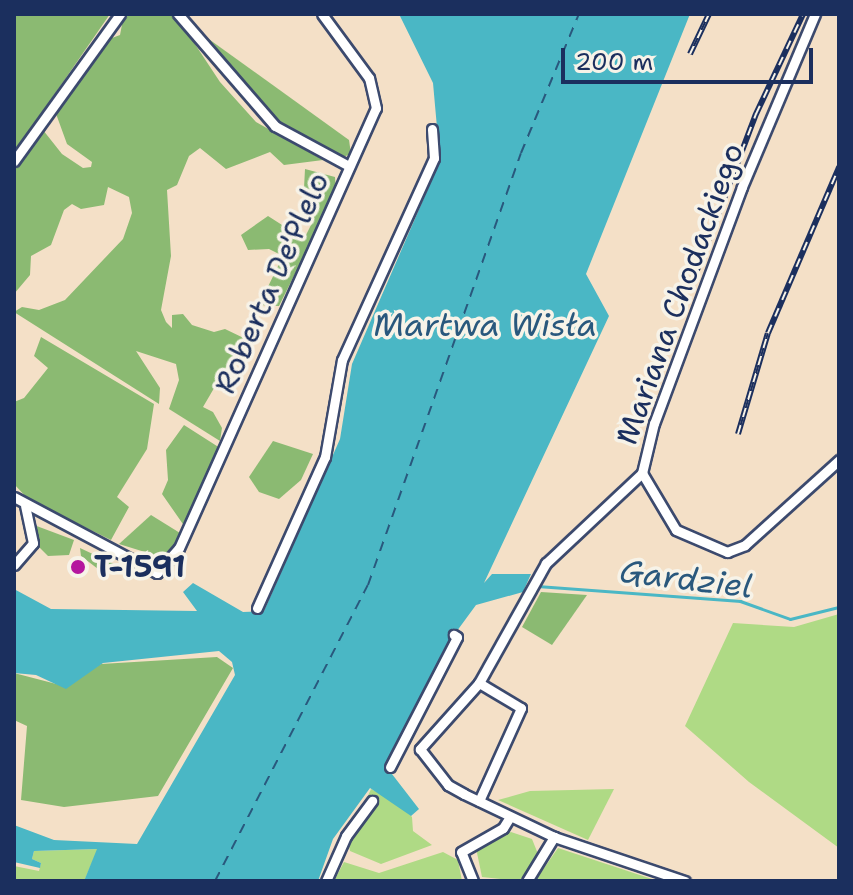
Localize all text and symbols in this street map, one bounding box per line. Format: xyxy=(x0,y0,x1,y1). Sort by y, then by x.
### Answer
scale bar xyxy=(565,32,817,82)
text: 200 m xyxy=(575,46,653,78)
street label: Mariana Chodackiego xyxy=(609,139,751,449)
street label: Roberta De'Plelo xyxy=(207,167,337,399)
water label: Martwa Wisła xyxy=(373,306,597,344)
place label: T-1591 xyxy=(94,549,186,585)
water label: Gardziel xyxy=(617,552,755,606)
marker: T-1591 xyxy=(69,558,87,576)

